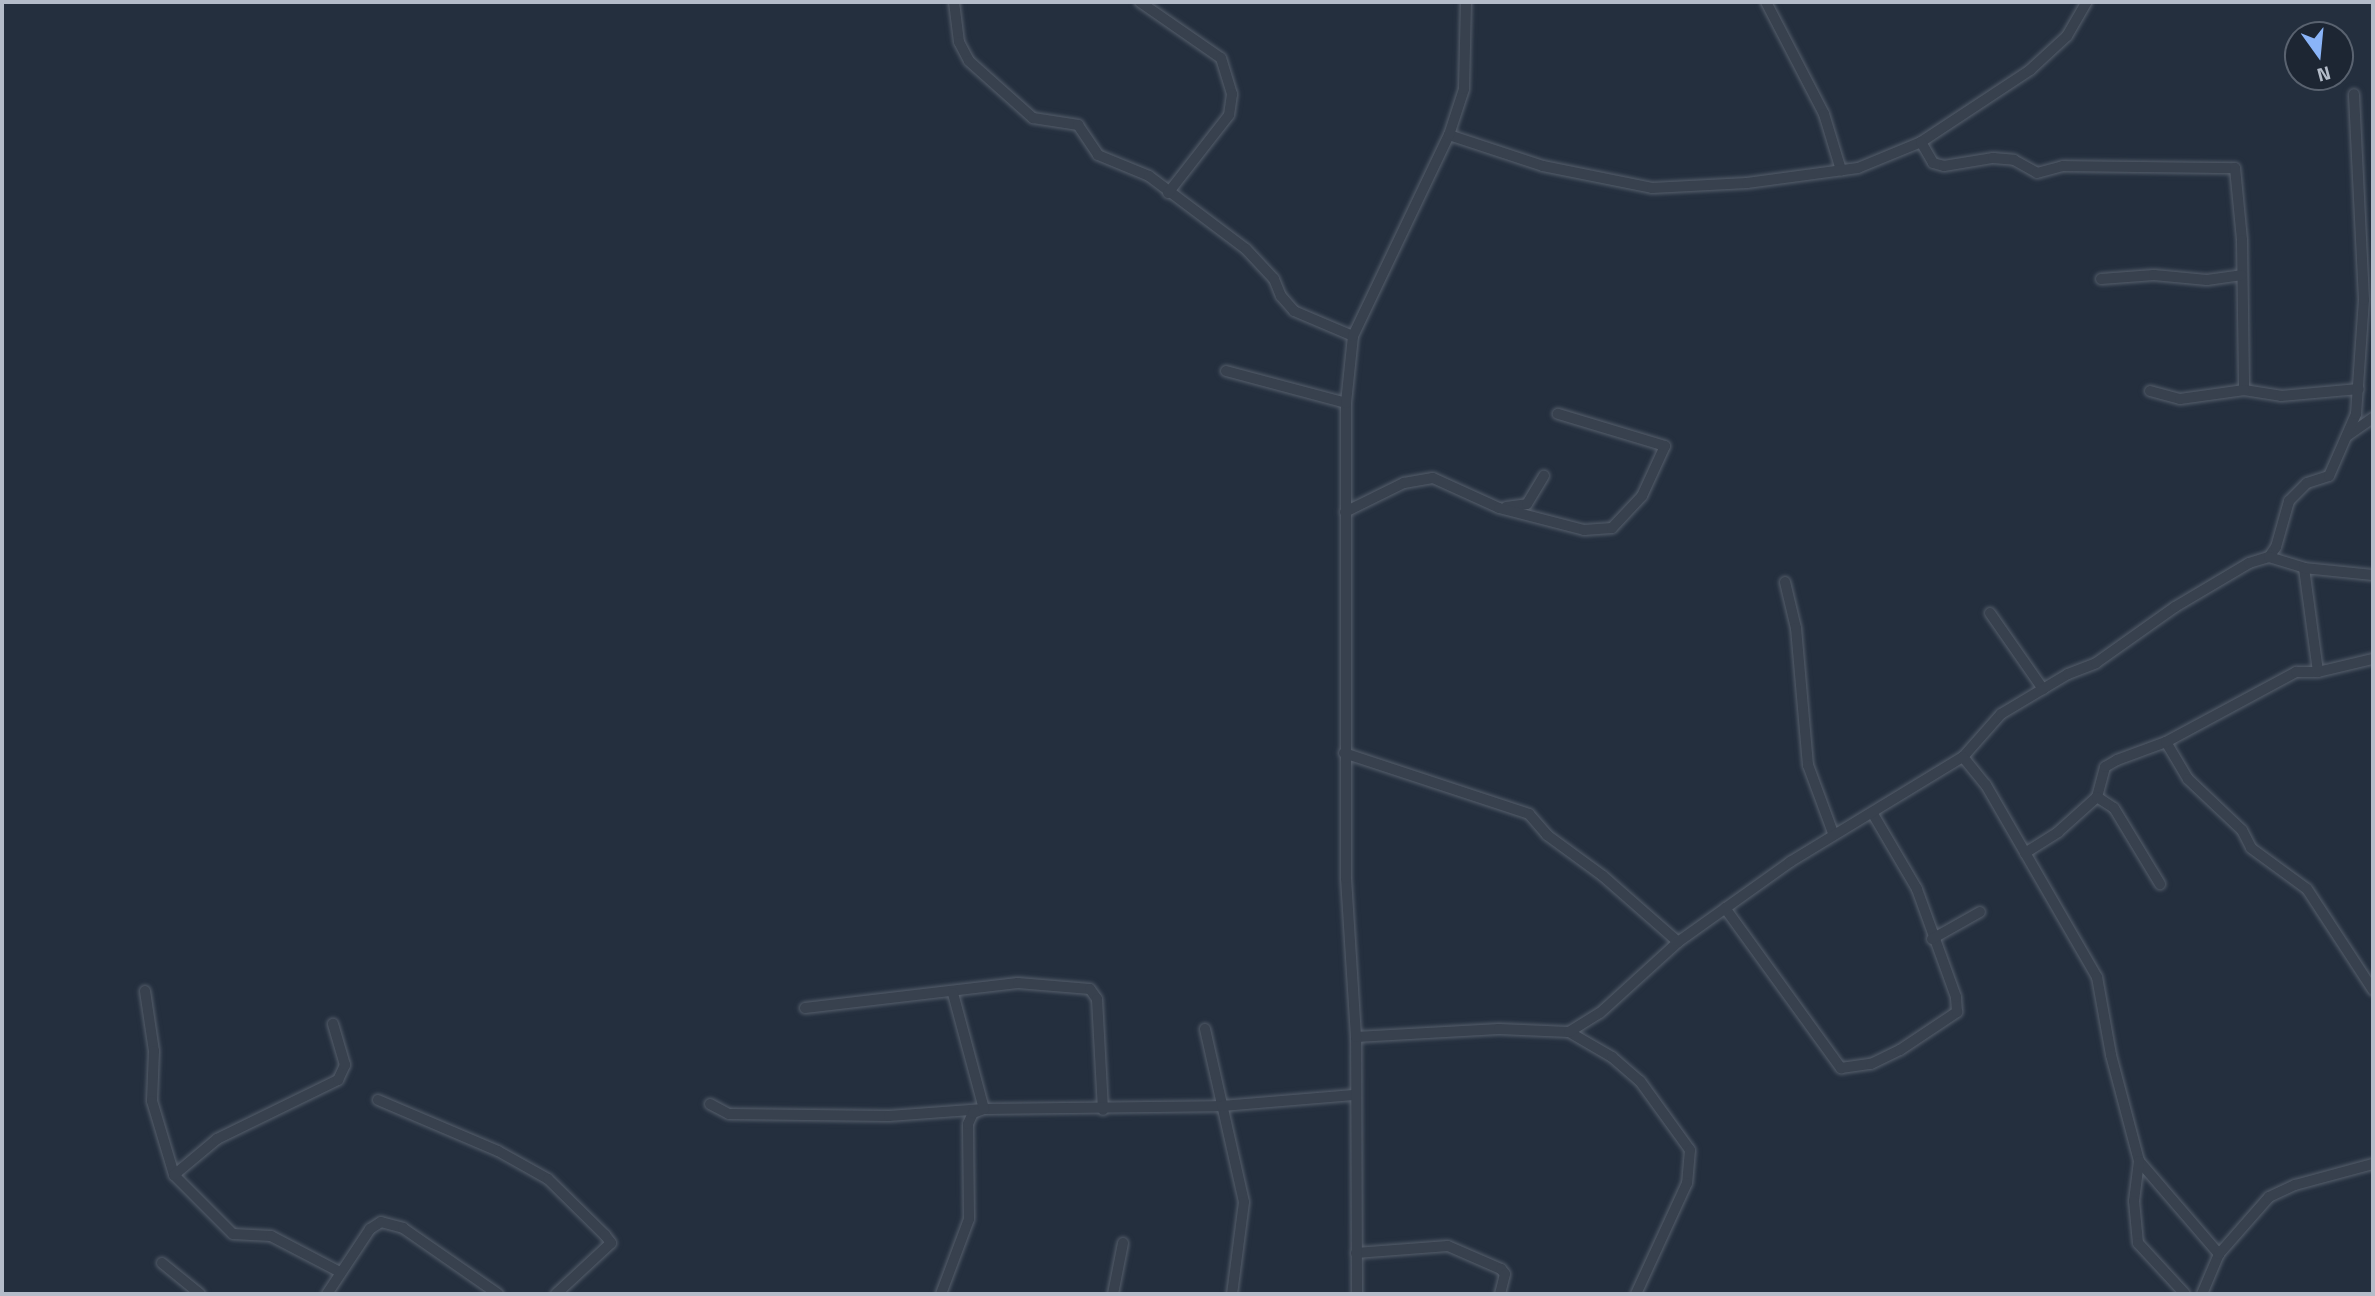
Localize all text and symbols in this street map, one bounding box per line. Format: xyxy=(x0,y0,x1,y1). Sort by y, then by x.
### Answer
north arrow xyxy=(2284,21,2354,91)
text: N xyxy=(2314,59,2334,91)

